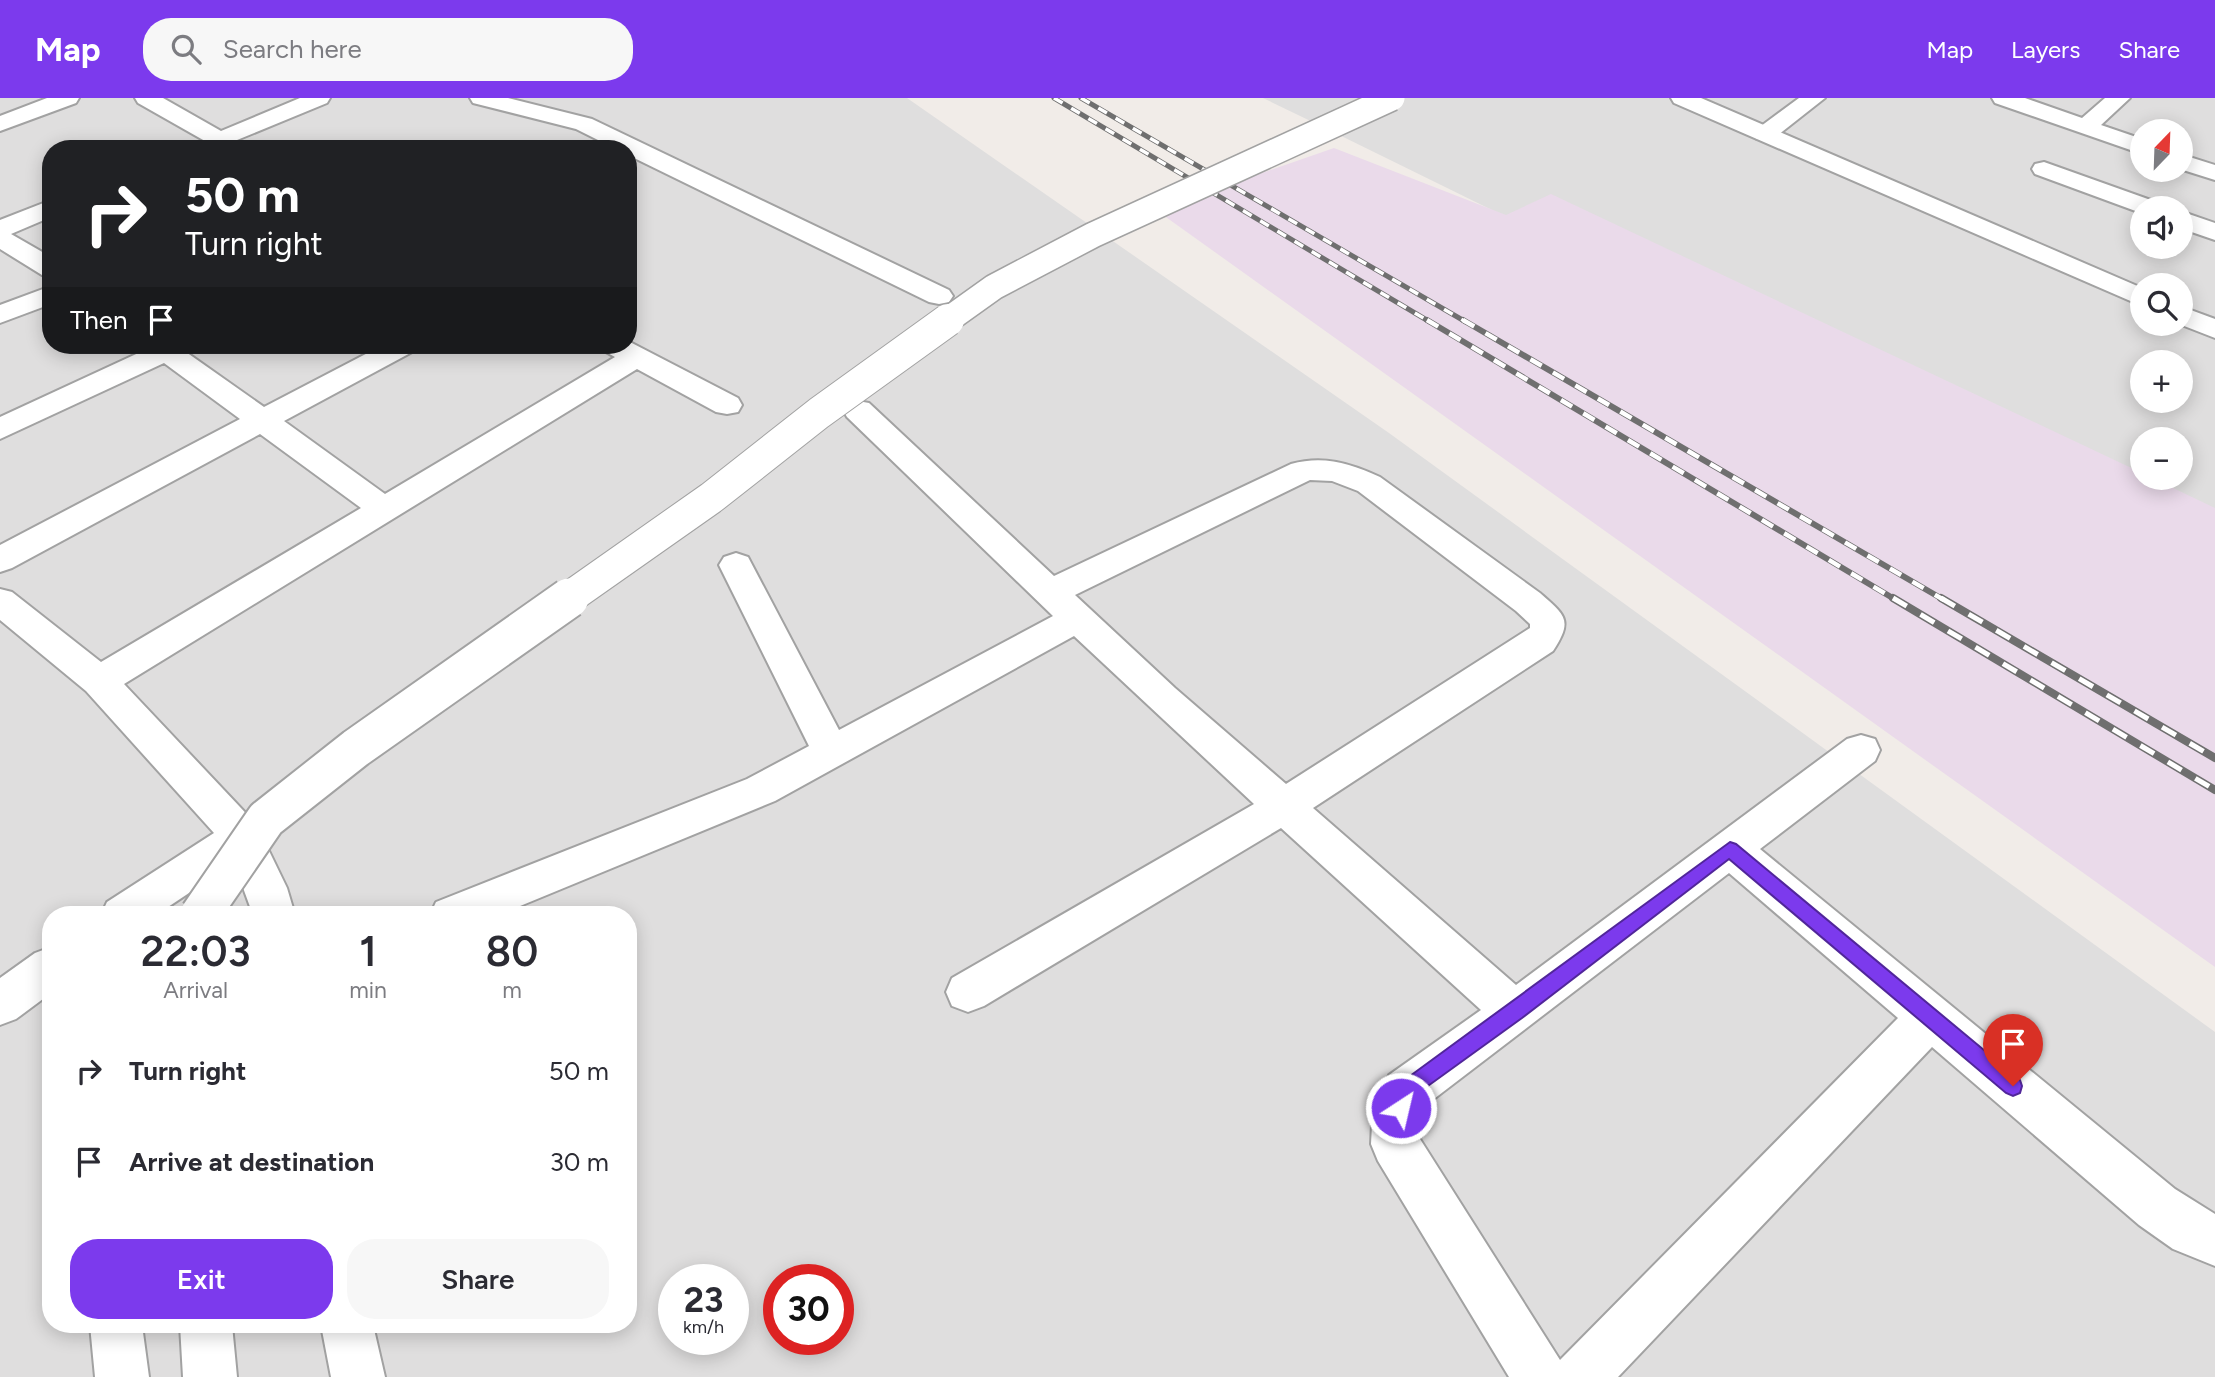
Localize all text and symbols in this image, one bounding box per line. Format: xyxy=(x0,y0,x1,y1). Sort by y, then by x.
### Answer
search box xyxy=(143,18,633,81)
text: Map xyxy=(35,30,101,69)
icon: search xyxy=(167,30,205,68)
text: Search here xyxy=(223,33,362,65)
text: Map xyxy=(1926,35,1973,64)
text: Layers xyxy=(2011,35,2080,64)
text: Share xyxy=(2118,35,2180,64)
north arrow xyxy=(2130,119,2193,182)
map controls xyxy=(2130,119,2193,490)
text: 50 m xyxy=(185,165,300,224)
icon: right xyxy=(70,168,161,259)
button: sound xyxy=(2130,196,2193,259)
text: Turn right xyxy=(185,225,323,263)
button: search xyxy=(2130,273,2193,336)
icon: arrive xyxy=(142,301,180,339)
text: Then xyxy=(70,304,128,336)
button: + xyxy=(2130,350,2193,413)
button: − xyxy=(2130,427,2193,490)
text: 22:03 xyxy=(141,926,251,977)
text: 1 xyxy=(359,926,377,977)
text: 80 xyxy=(486,926,538,977)
text: Arrival xyxy=(163,976,228,1004)
text: min xyxy=(349,976,387,1004)
text: m xyxy=(502,976,522,1004)
pin xyxy=(1983,1014,2043,1086)
icon: arrive xyxy=(1994,1025,2032,1063)
icon: right xyxy=(70,1052,108,1090)
text: Turn right xyxy=(129,1055,246,1087)
text: 50 m xyxy=(549,1055,609,1087)
position arrow xyxy=(1364,1071,1438,1145)
icon: arrive xyxy=(70,1143,108,1181)
text: Arrive at destination xyxy=(129,1146,374,1178)
text: 30 m xyxy=(550,1146,609,1178)
button: Exit xyxy=(70,1239,333,1319)
button: Share xyxy=(347,1239,609,1319)
speed limit sign: 30 xyxy=(763,1264,854,1355)
text: 23 xyxy=(684,1279,723,1321)
text: km/h xyxy=(683,1316,724,1338)

